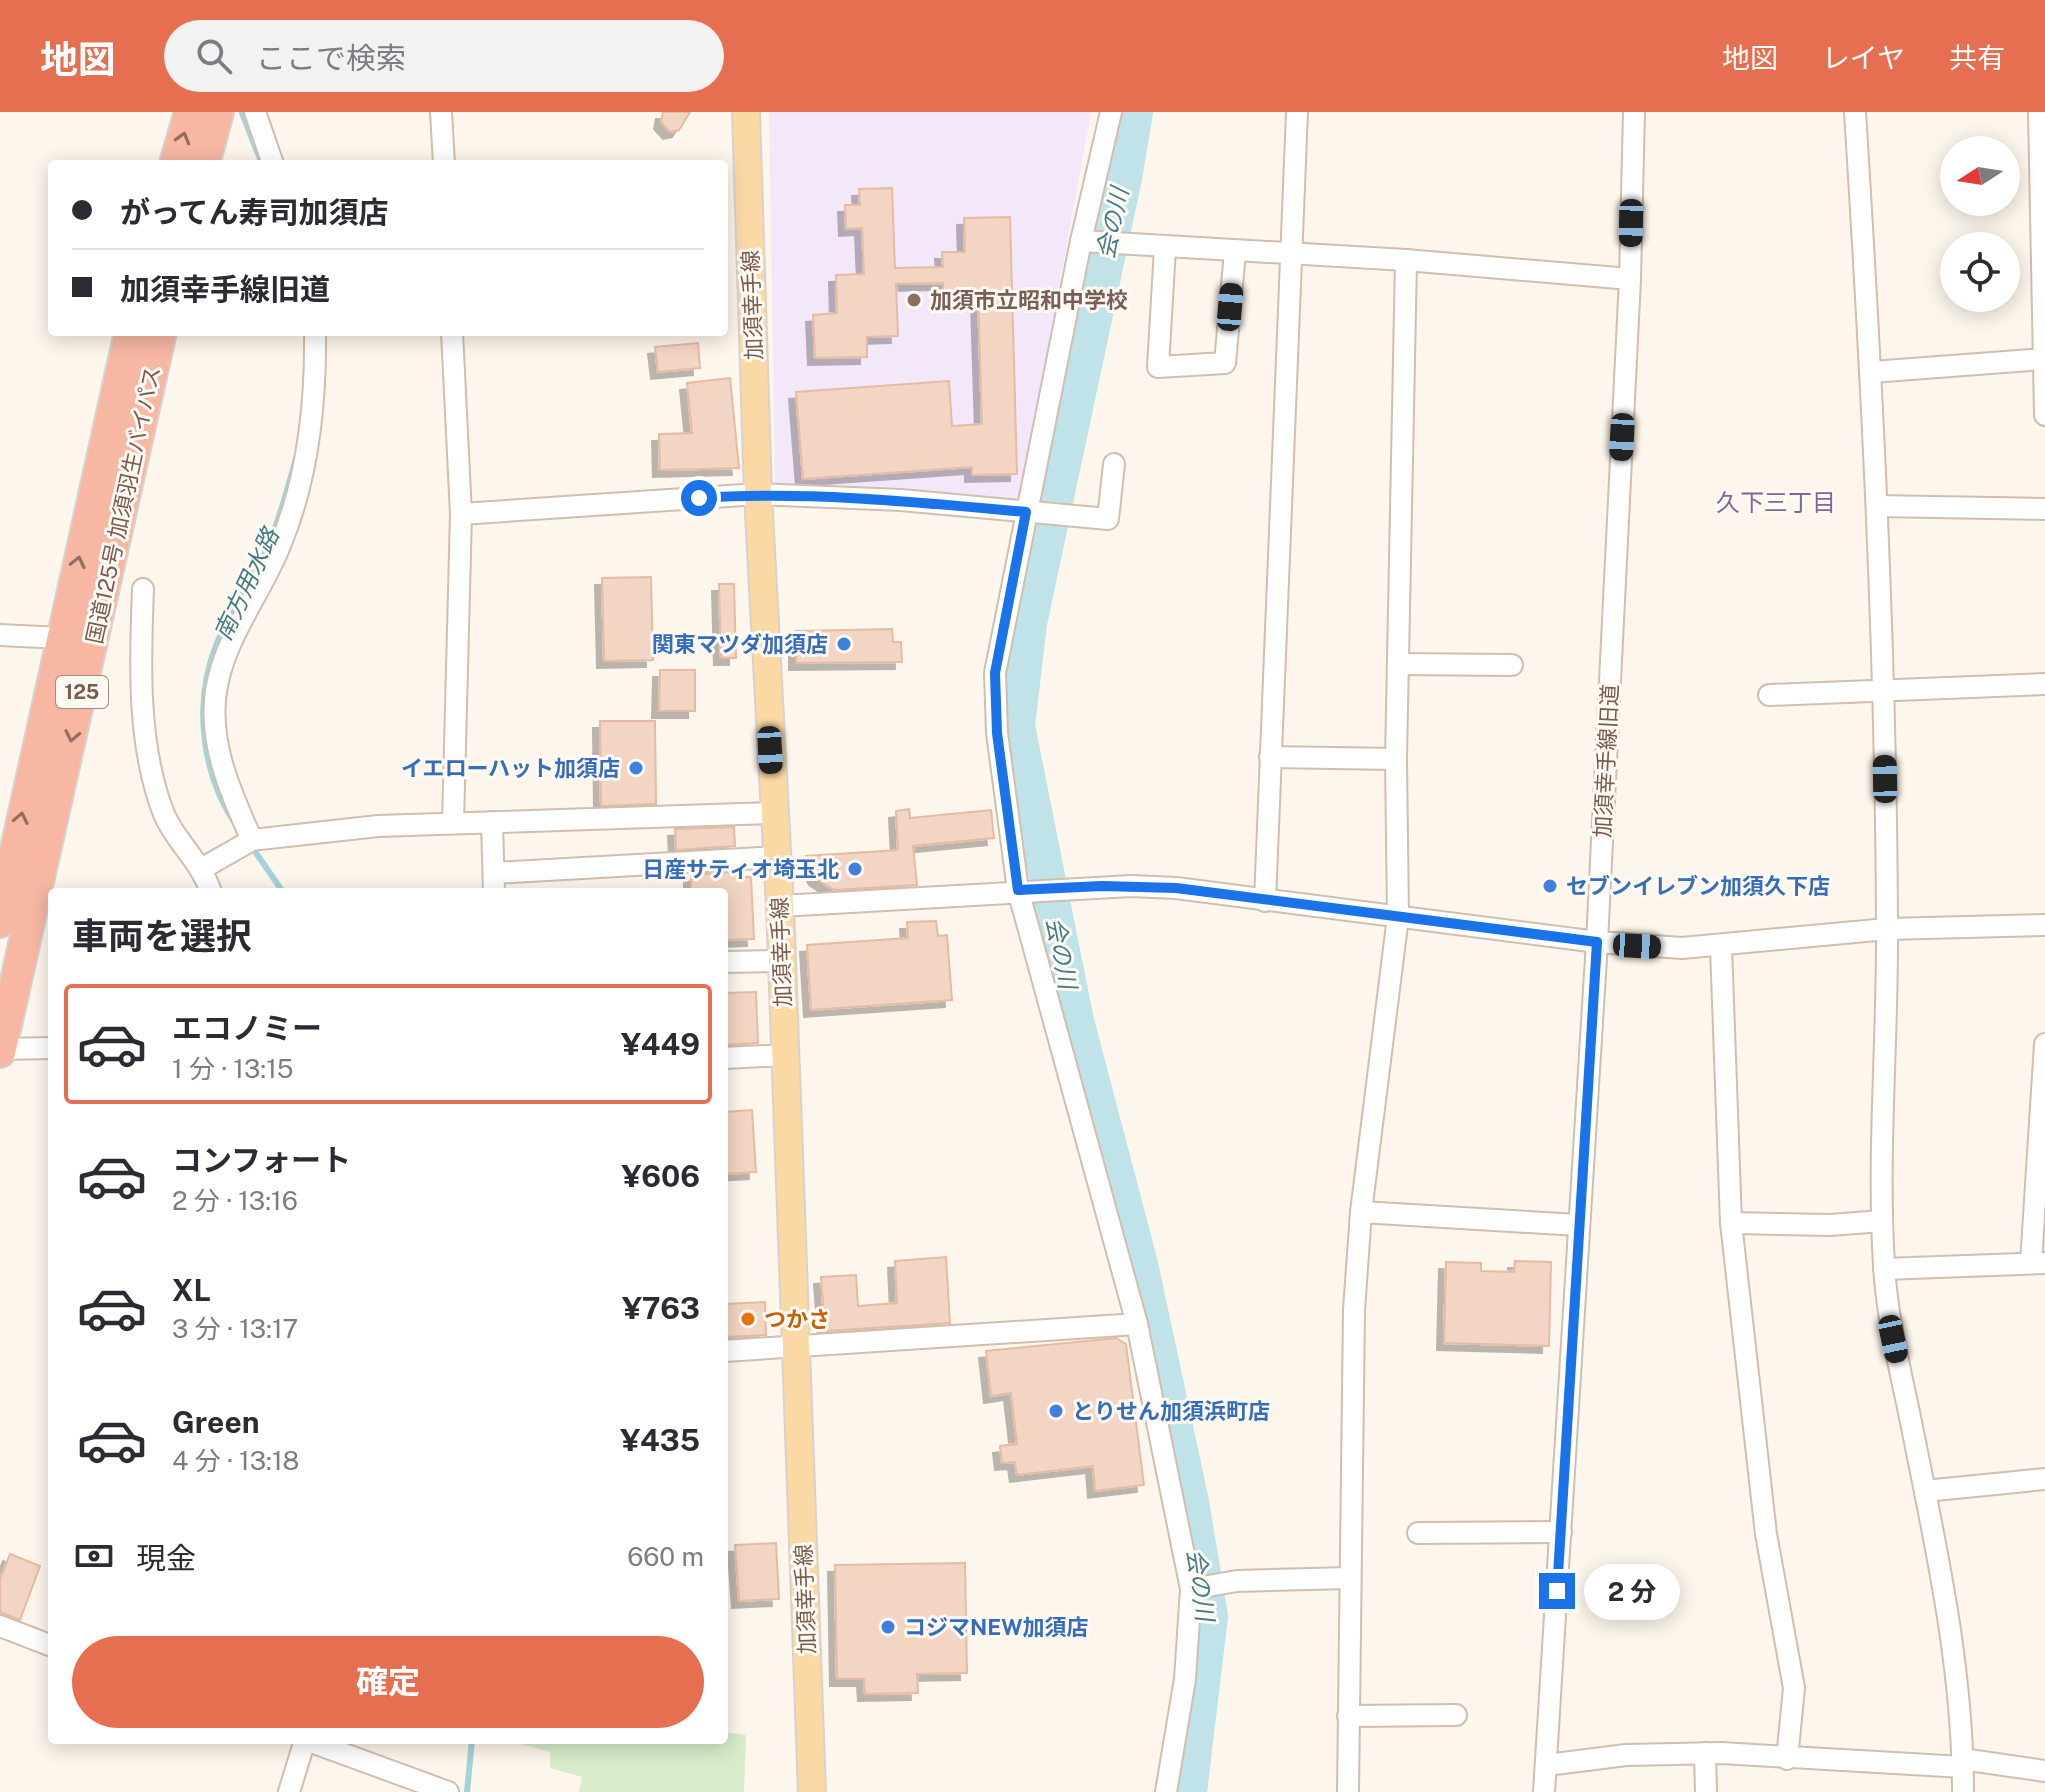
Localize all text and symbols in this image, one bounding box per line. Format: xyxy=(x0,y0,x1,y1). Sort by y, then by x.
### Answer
search box xyxy=(164,20,724,92)
icon: search xyxy=(192,34,236,78)
text: 地図 xyxy=(40,37,116,82)
text: ここで検索 xyxy=(256,40,406,76)
text: 地図 xyxy=(1722,41,1778,74)
text: レイヤ xyxy=(1822,41,1905,74)
text: 共有 xyxy=(1949,41,2005,74)
one-way arrow xyxy=(173,132,190,145)
north arrow xyxy=(1940,136,2020,216)
map controls xyxy=(1940,136,2020,312)
water label: 会の川 xyxy=(1091,182,1134,261)
text: がってん寿司加須店 xyxy=(120,194,389,230)
car xyxy=(1619,199,1643,247)
button: locate xyxy=(1940,232,2020,312)
street label: 加須幸手線 xyxy=(737,250,767,360)
text: 加須幸手線旧道 xyxy=(120,271,330,307)
car xyxy=(1216,282,1244,332)
place label: 加須市立昭和中学校 xyxy=(930,287,1128,313)
marker: 加須市立昭和中学校 xyxy=(905,291,923,309)
street label: 国道125号 加須羽生バイパス xyxy=(81,364,165,646)
car xyxy=(1609,412,1635,462)
route start xyxy=(681,480,717,516)
district label: 久下三丁目 xyxy=(1716,488,1836,516)
water label: 南方用水路 xyxy=(208,522,285,644)
one-way arrow xyxy=(68,555,85,569)
place label: 関東マツダ加須店 xyxy=(652,631,828,657)
marker: 関東マツダ加須店 xyxy=(835,635,853,653)
road number: 125 xyxy=(56,676,108,708)
street label: 加須幸手線旧道 xyxy=(1589,683,1623,839)
car xyxy=(757,725,783,775)
one-way arrow xyxy=(64,729,81,743)
place label: イエローハット加須店 xyxy=(401,755,620,781)
car xyxy=(1873,755,1897,803)
marker: イエローハット加須店 xyxy=(627,759,645,777)
one-way arrow xyxy=(12,811,29,825)
place label: 日産サティオ埼玉北 xyxy=(642,856,839,882)
marker: 日産サティオ埼玉北 xyxy=(846,860,864,878)
place label: セブンイレブン加須久下店 xyxy=(1566,873,1830,899)
marker: セブンイレブン加須久下店 xyxy=(1541,877,1559,895)
street label: 加須幸手線 xyxy=(766,897,796,1007)
text: 車両を選択 xyxy=(72,915,252,957)
water label: 会の川 xyxy=(1041,915,1083,994)
car xyxy=(1612,933,1662,959)
icon: car xyxy=(76,1008,148,1080)
text: エコノミー xyxy=(172,1010,322,1046)
text: ¥449 xyxy=(621,1026,700,1062)
text: 1 分 · 13:15 xyxy=(172,1053,293,1084)
icon: car xyxy=(76,1140,148,1212)
text: コンフォート xyxy=(172,1142,351,1178)
text: ¥606 xyxy=(621,1158,700,1194)
text: 2 分 · 13:16 xyxy=(172,1185,298,1216)
icon: car xyxy=(76,1272,148,1344)
text: XL xyxy=(172,1272,211,1308)
text: ¥763 xyxy=(622,1290,700,1326)
place label: つかさ xyxy=(764,1306,830,1332)
marker: つかさ xyxy=(739,1310,757,1328)
text: 3 分 · 13:17 xyxy=(172,1313,298,1344)
car xyxy=(1876,1313,1910,1365)
place label: とりせん加須浜町店 xyxy=(1072,1398,1270,1424)
marker: とりせん加須浜町店 xyxy=(1047,1402,1065,1420)
icon: car xyxy=(76,1404,148,1476)
text: Green xyxy=(172,1404,259,1440)
text: ¥435 xyxy=(620,1422,700,1458)
text: 4 分 · 13:18 xyxy=(172,1445,299,1476)
icon: cash xyxy=(72,1534,116,1578)
text: 現金 xyxy=(136,1540,196,1576)
text: 660 m xyxy=(627,1541,704,1572)
street label: 加須幸手線 xyxy=(790,1544,820,1654)
water label: 会の川 xyxy=(1182,1547,1220,1626)
callout: 2 分 xyxy=(1585,1563,1681,1619)
route end xyxy=(1539,1573,1575,1609)
text: 2 分 xyxy=(1608,1576,1656,1607)
place label: コジマNEW加須店 xyxy=(904,1614,1089,1640)
marker: コジマNEW加須店 xyxy=(879,1618,897,1636)
button: 確定 xyxy=(72,1636,704,1728)

